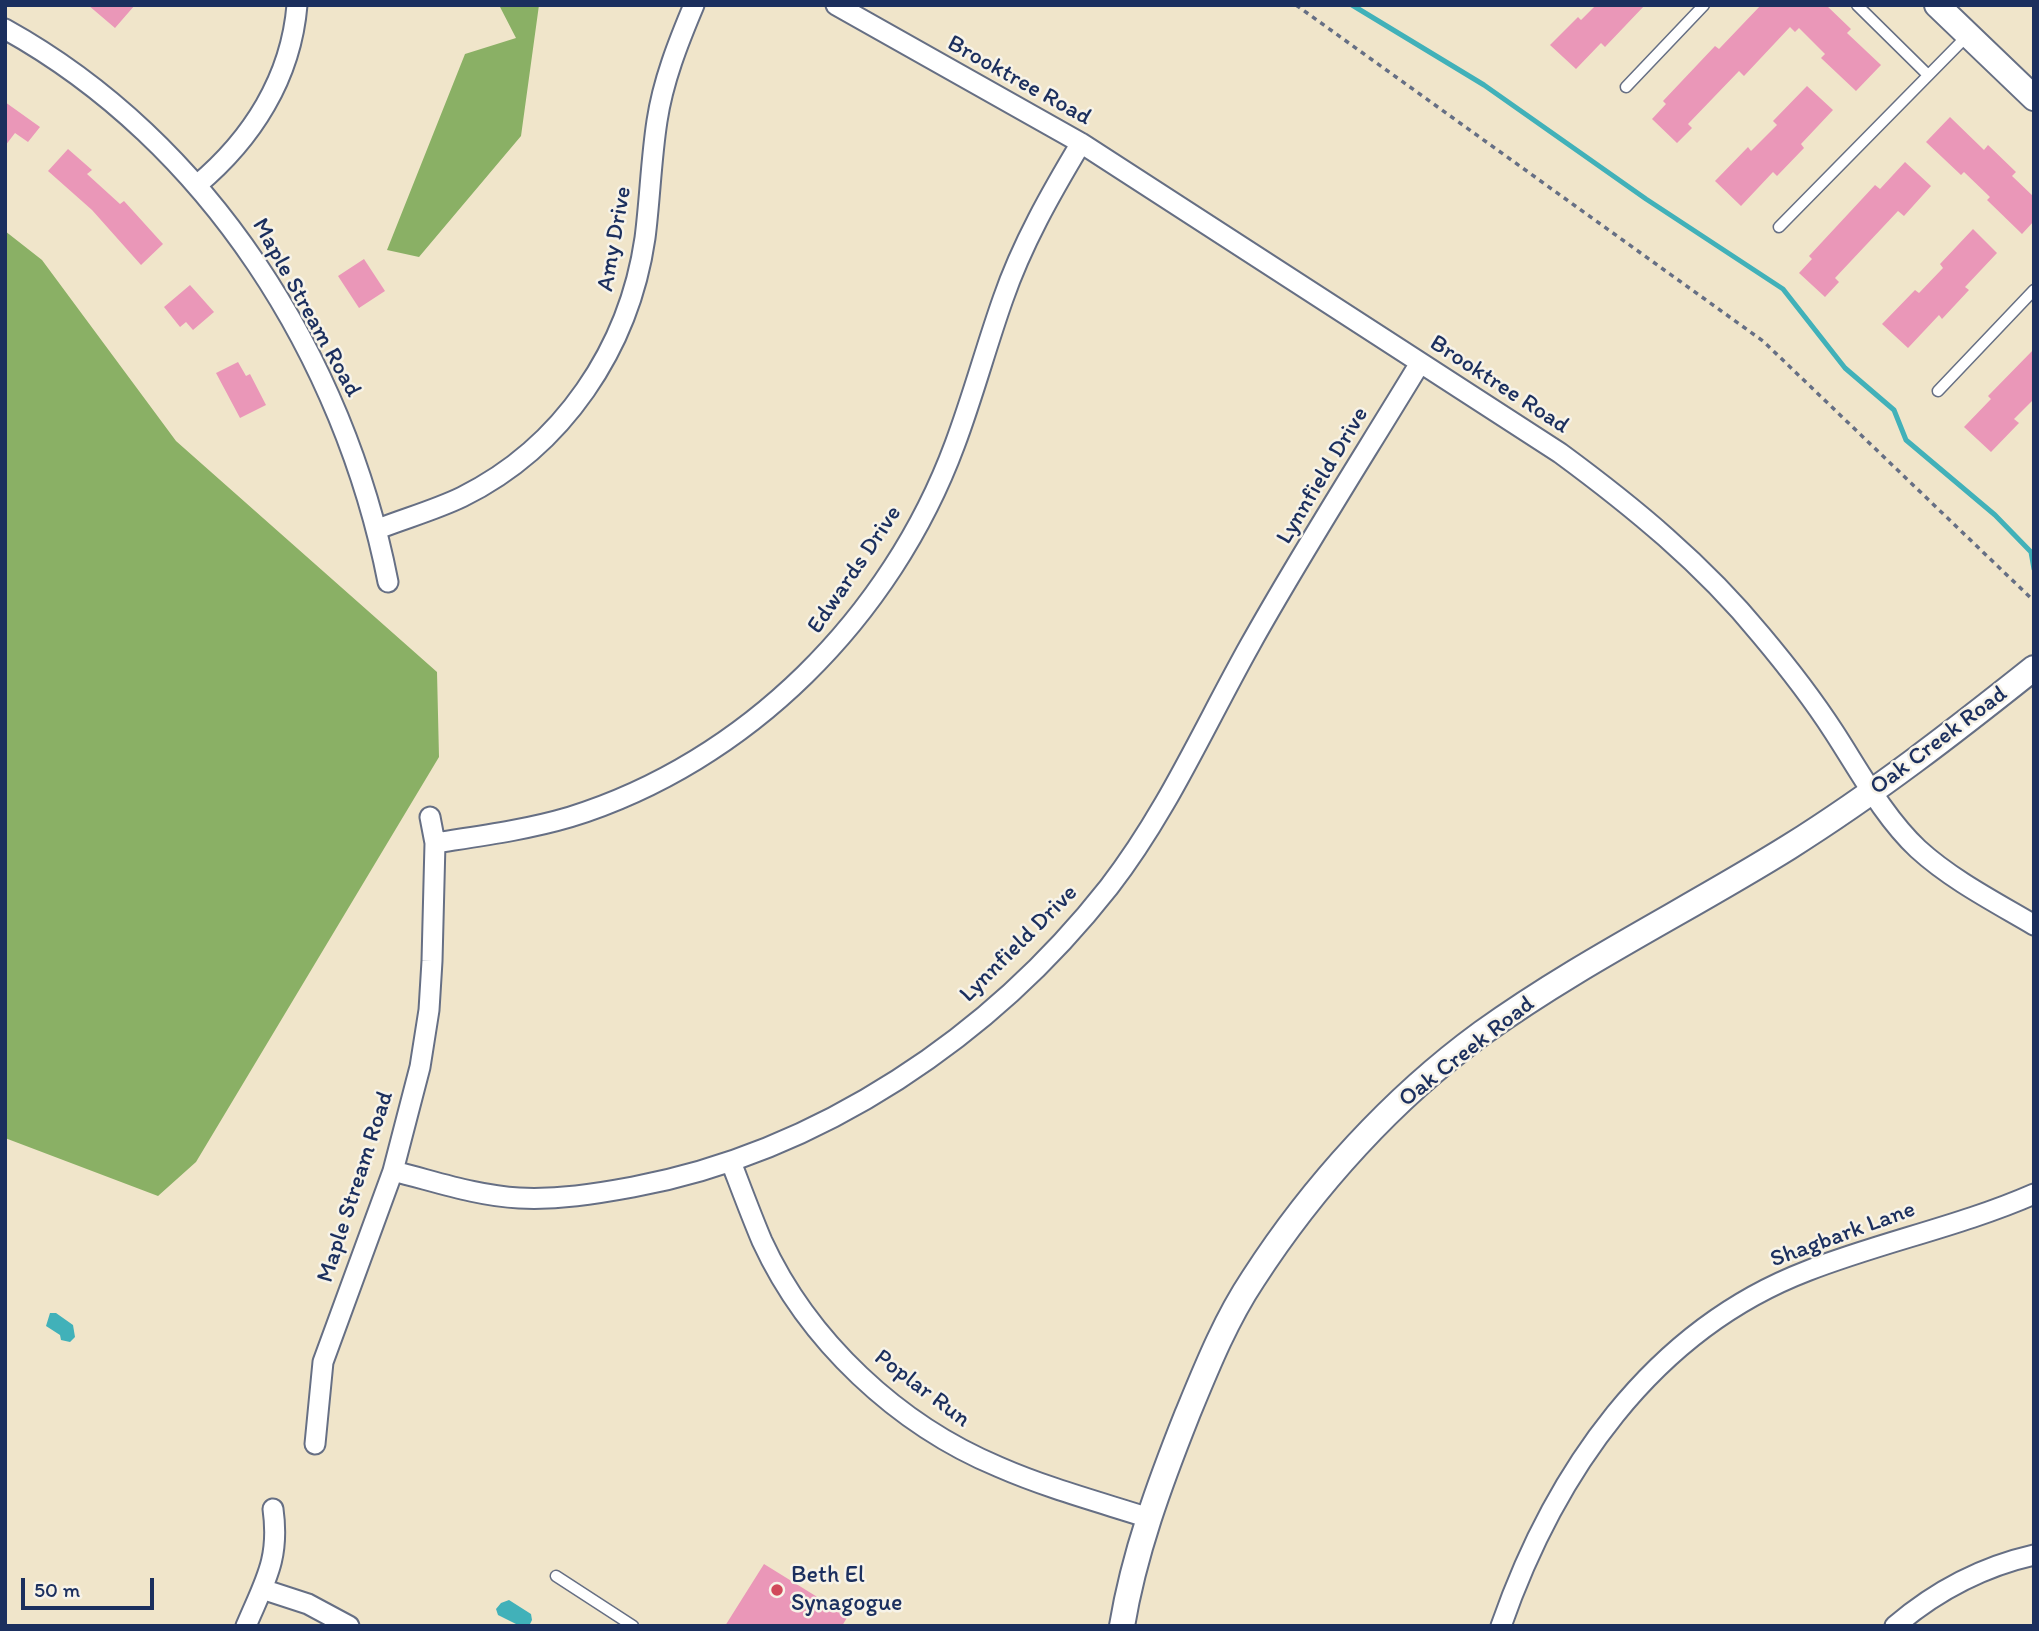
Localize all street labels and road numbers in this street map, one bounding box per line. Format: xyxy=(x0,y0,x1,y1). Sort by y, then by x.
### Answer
street label: Brooktree Road xyxy=(942,30,1096,132)
street label: Amy Drive xyxy=(592,184,638,294)
street label: Maple Stream Road xyxy=(245,214,367,402)
street label: Brooktree Road xyxy=(1424,329,1574,441)
street label: Lynnfield Drive xyxy=(1271,402,1375,550)
street label: Edwards Drive xyxy=(802,500,908,640)
street label: Oak Creek Road xyxy=(1865,680,2013,802)
street label: Lynnfield Drive xyxy=(954,879,1084,1009)
street label: Oak Creek Road xyxy=(1393,990,1541,1114)
street label: Maple Stream Road xyxy=(311,1088,401,1286)
street label: Shagbark Lane xyxy=(1767,1195,1919,1275)
street label: Poplar Run xyxy=(868,1344,976,1434)

